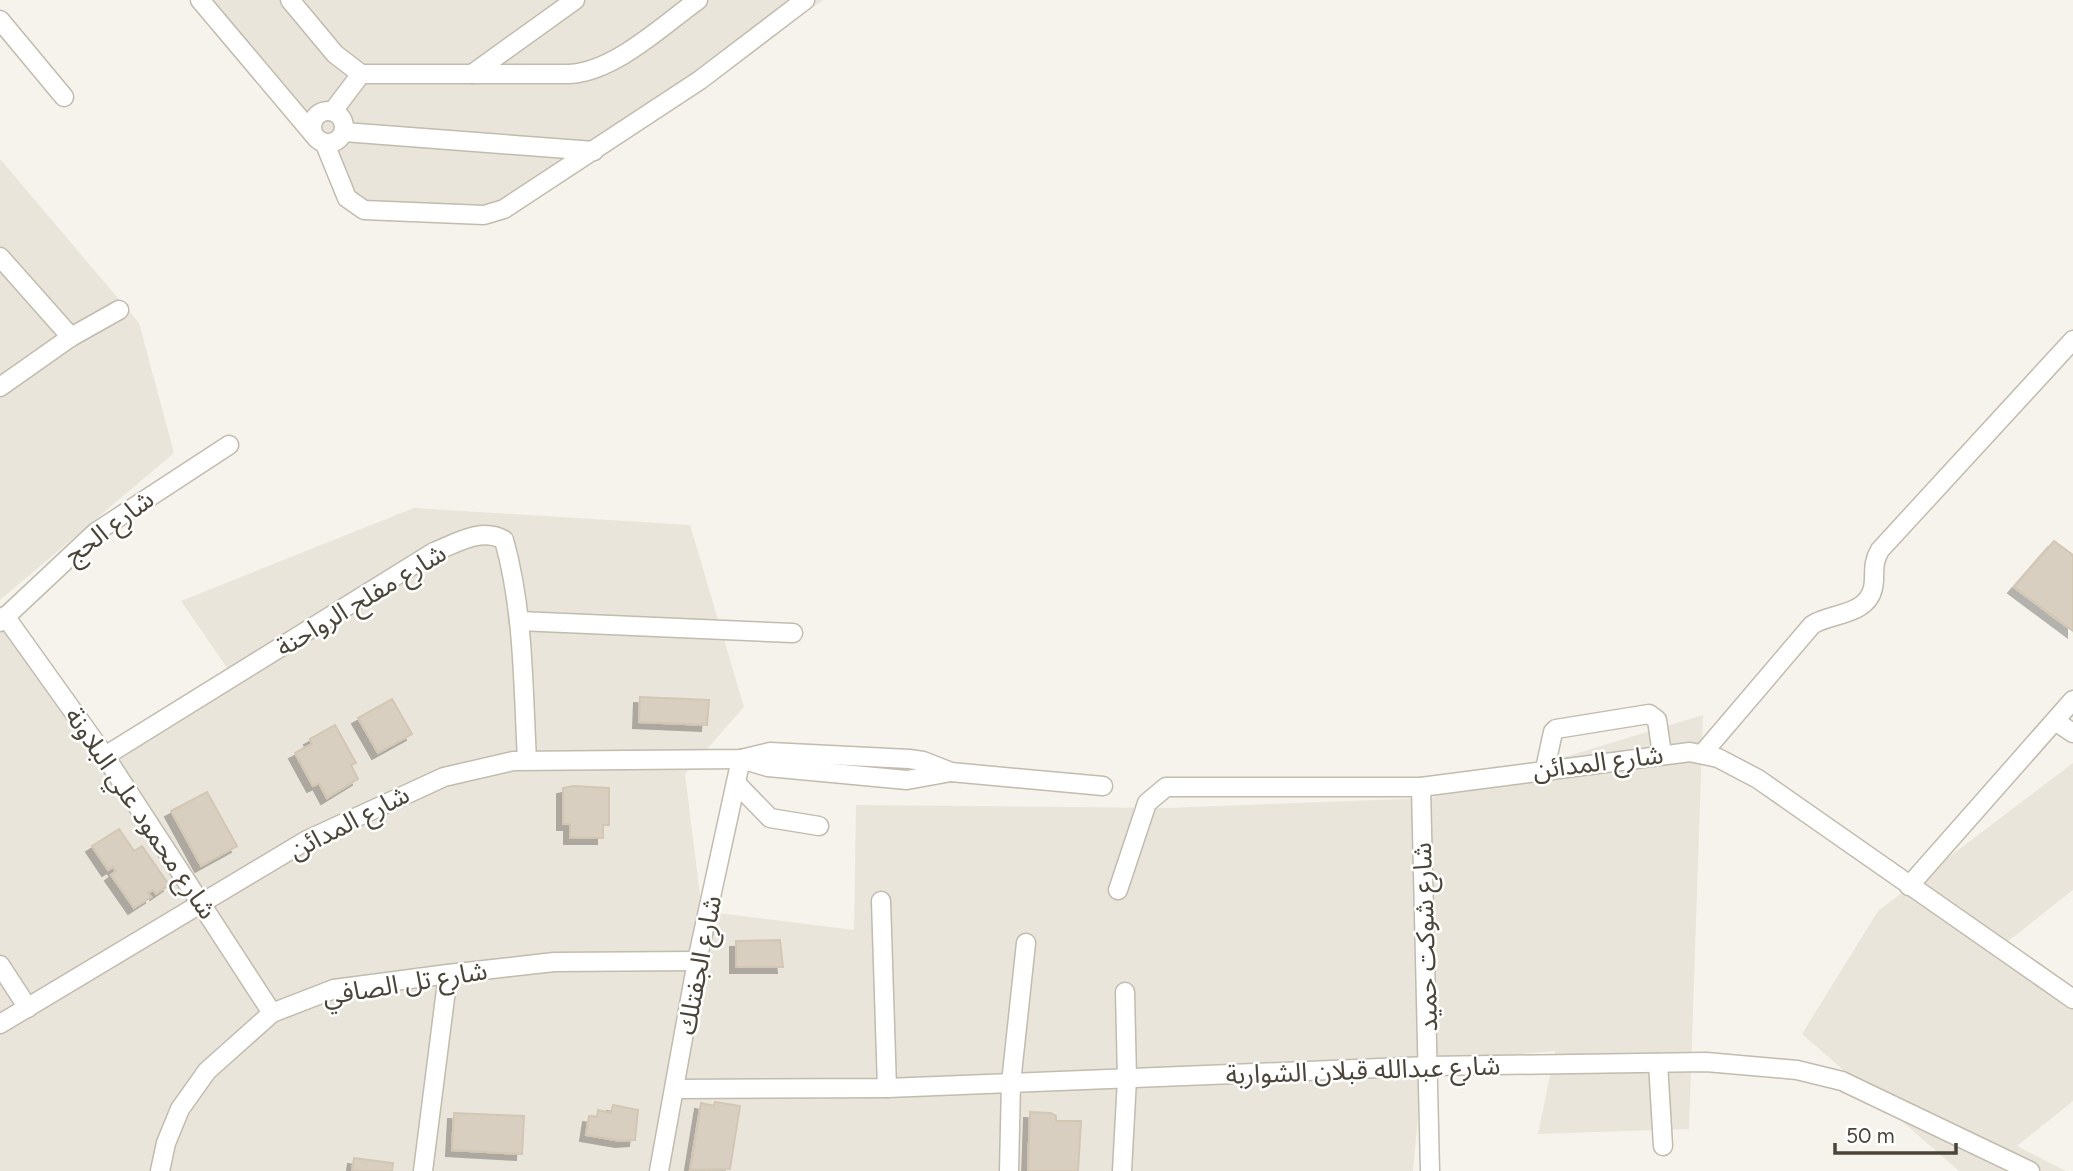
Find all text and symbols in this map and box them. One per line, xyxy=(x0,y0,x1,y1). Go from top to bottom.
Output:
street label: شارع الحج xyxy=(58,483,162,574)
street label: شارع مفلح الرواحنة xyxy=(270,537,454,667)
street label: شارع محمود علي البلاونة xyxy=(55,701,224,927)
street label: شارع المدائن xyxy=(1531,738,1665,789)
street label: شارع المدائن xyxy=(283,778,416,869)
street label: شارع شوكت حميد xyxy=(1406,842,1447,1032)
street label: شارع الجفتلك xyxy=(670,893,731,1038)
street label: شارع تل الصافي xyxy=(320,954,490,1016)
street label: شارع عبدالله قبلان الشواربة xyxy=(1225,1049,1501,1094)
scale bar xyxy=(1835,1112,1956,1156)
text: 50 m xyxy=(1846,1123,1895,1148)

